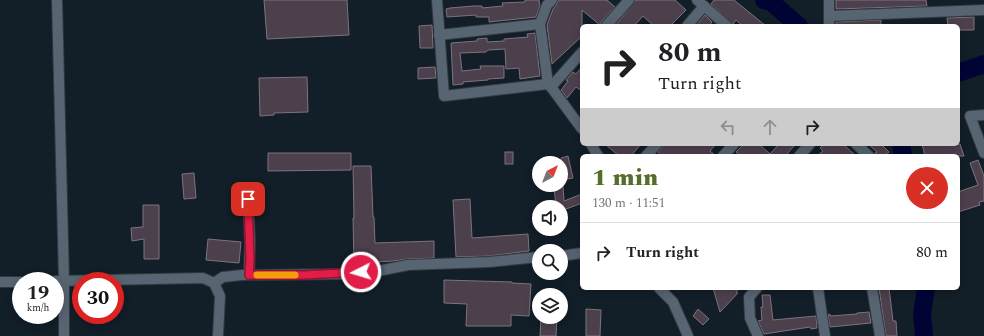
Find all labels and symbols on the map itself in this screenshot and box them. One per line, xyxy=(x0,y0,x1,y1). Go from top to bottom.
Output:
north arrow xyxy=(532,156,568,192)
pin xyxy=(231,182,265,216)
position arrow xyxy=(340,251,382,293)
speed limit sign: 30 xyxy=(72,272,124,324)

